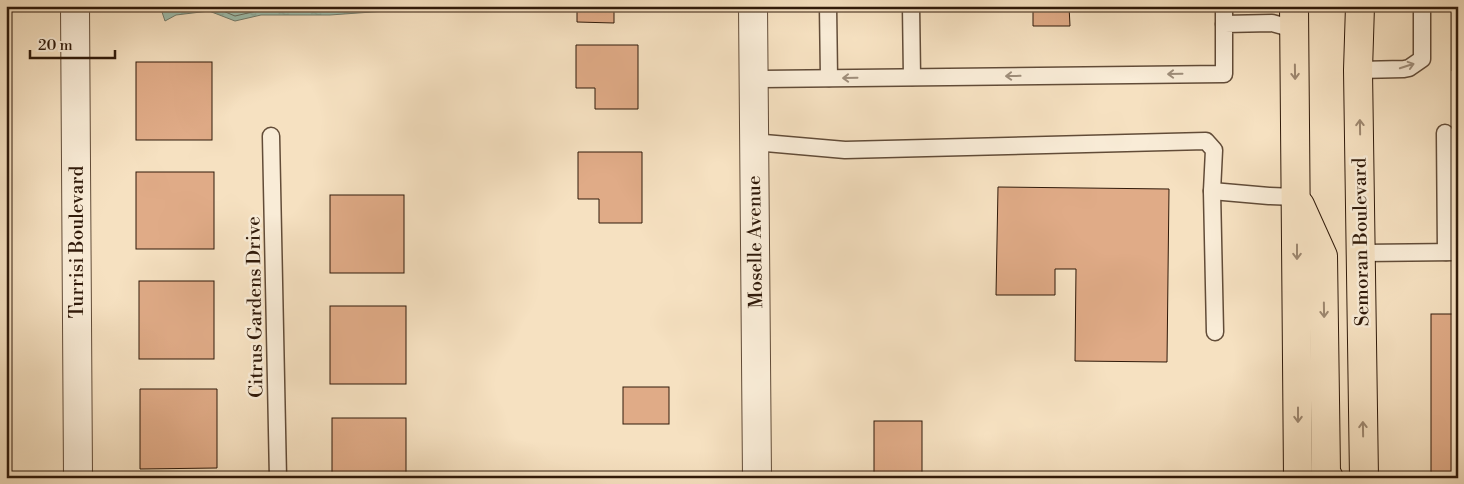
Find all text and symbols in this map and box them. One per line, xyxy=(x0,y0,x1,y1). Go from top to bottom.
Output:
scale bar xyxy=(30,28,115,60)
text: 20 m xyxy=(38,36,73,55)
one-way arrow xyxy=(1398,61,1414,71)
one-way arrow xyxy=(1290,64,1300,80)
one-way arrow xyxy=(1168,69,1184,79)
one-way arrow xyxy=(1005,71,1022,81)
one-way arrow xyxy=(843,73,859,83)
one-way arrow xyxy=(1355,119,1364,135)
street label: Semoran Boulevard xyxy=(1348,157,1374,327)
street label: Turrisi Boulevard xyxy=(65,166,89,318)
street label: Moselle Avenue xyxy=(742,175,768,309)
street label: Citrus Gardens Drive xyxy=(241,216,269,398)
one-way arrow xyxy=(1292,244,1302,260)
one-way arrow xyxy=(1319,301,1329,317)
one-way arrow xyxy=(1293,406,1303,423)
one-way arrow xyxy=(1358,421,1368,438)

